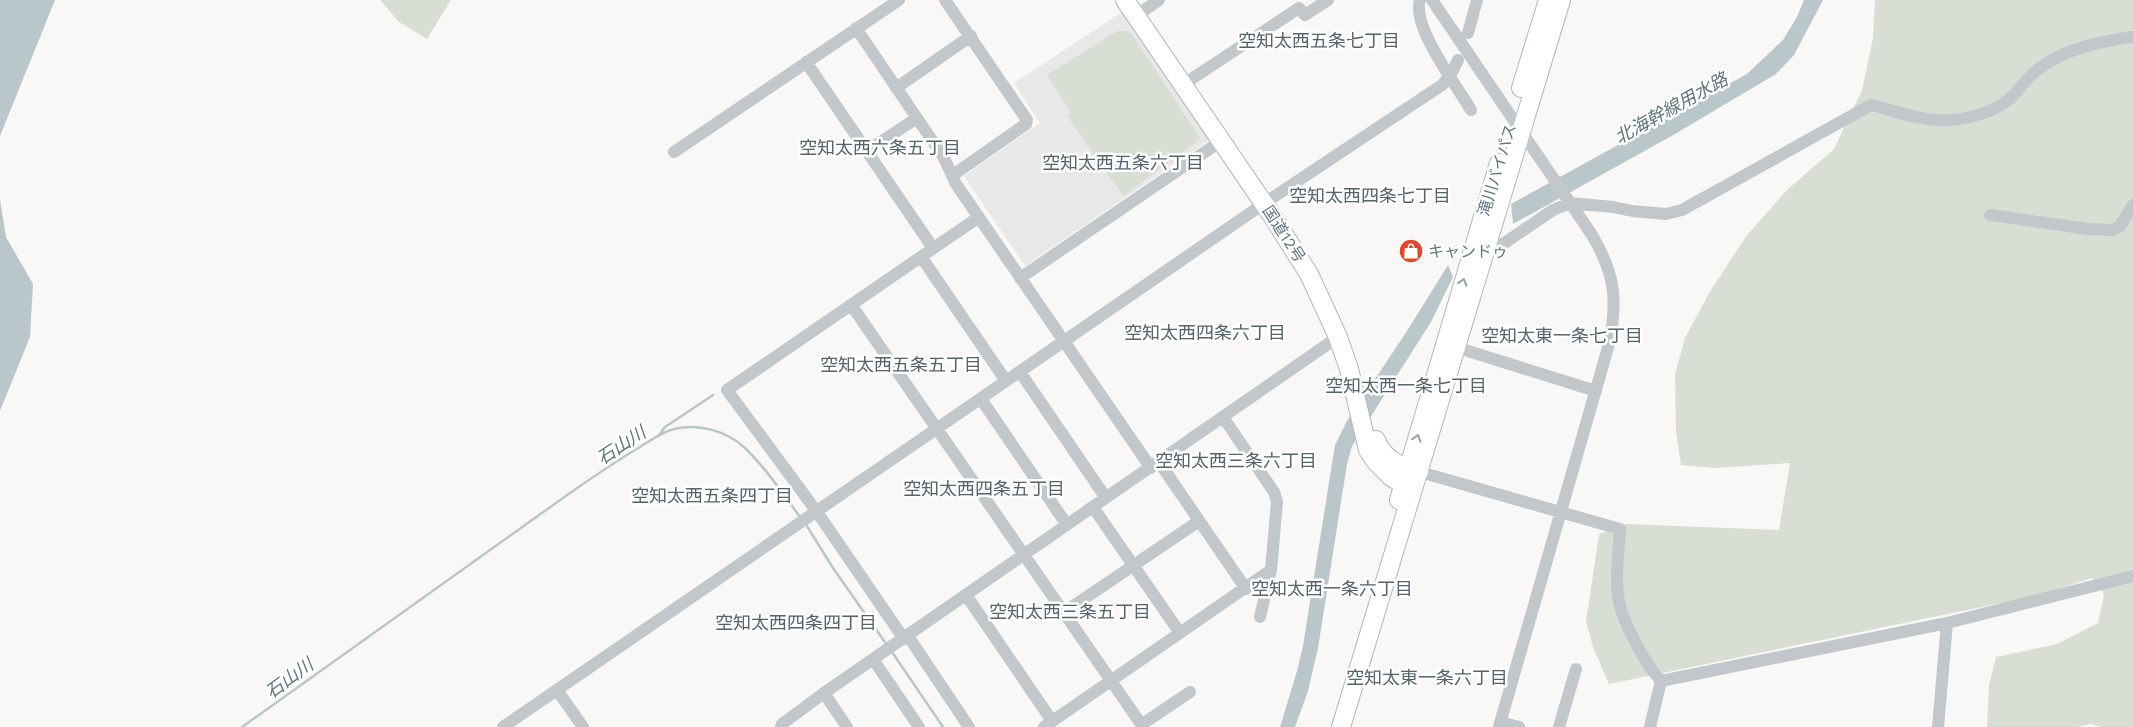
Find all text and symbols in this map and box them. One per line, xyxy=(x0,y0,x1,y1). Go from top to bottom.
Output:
district label: 空知太西五条七丁目 xyxy=(1238,30,1400,51)
water label: 北海幹線用水路 xyxy=(1611,67,1733,148)
street label: 滝川バイパス xyxy=(1474,121,1520,219)
district label: 空知太西六条五丁目 xyxy=(799,137,961,158)
district label: 空知太西五条六丁目 xyxy=(1042,152,1204,173)
district label: 空知太西四条七丁目 xyxy=(1289,185,1451,206)
street label: 国道12号 xyxy=(1259,202,1309,266)
shop icon: キャンドゥ xyxy=(1398,238,1424,264)
place label: キャンドゥ xyxy=(1428,242,1508,261)
one-way arrow xyxy=(1457,278,1467,286)
district label: 空知太西四条六丁目 xyxy=(1124,322,1286,343)
district label: 空知太東一条七丁目 xyxy=(1481,325,1643,346)
district label: 空知太西五条五丁目 xyxy=(820,354,982,375)
district label: 空知太西一条七丁目 xyxy=(1325,375,1487,396)
water label: 石山川 xyxy=(593,420,651,469)
one-way arrow xyxy=(1411,434,1421,442)
district label: 空知太西三条六丁目 xyxy=(1155,450,1317,471)
district label: 空知太西四条五丁目 xyxy=(903,478,1065,499)
district label: 空知太西五条四丁目 xyxy=(631,485,793,506)
district label: 空知太西一条六丁目 xyxy=(1251,578,1413,599)
district label: 空知太西三条五丁目 xyxy=(989,601,1151,622)
district label: 空知太西四条四丁目 xyxy=(715,612,877,633)
water label: 石山川 xyxy=(261,652,319,702)
district label: 空知太東一条六丁目 xyxy=(1346,667,1508,688)

